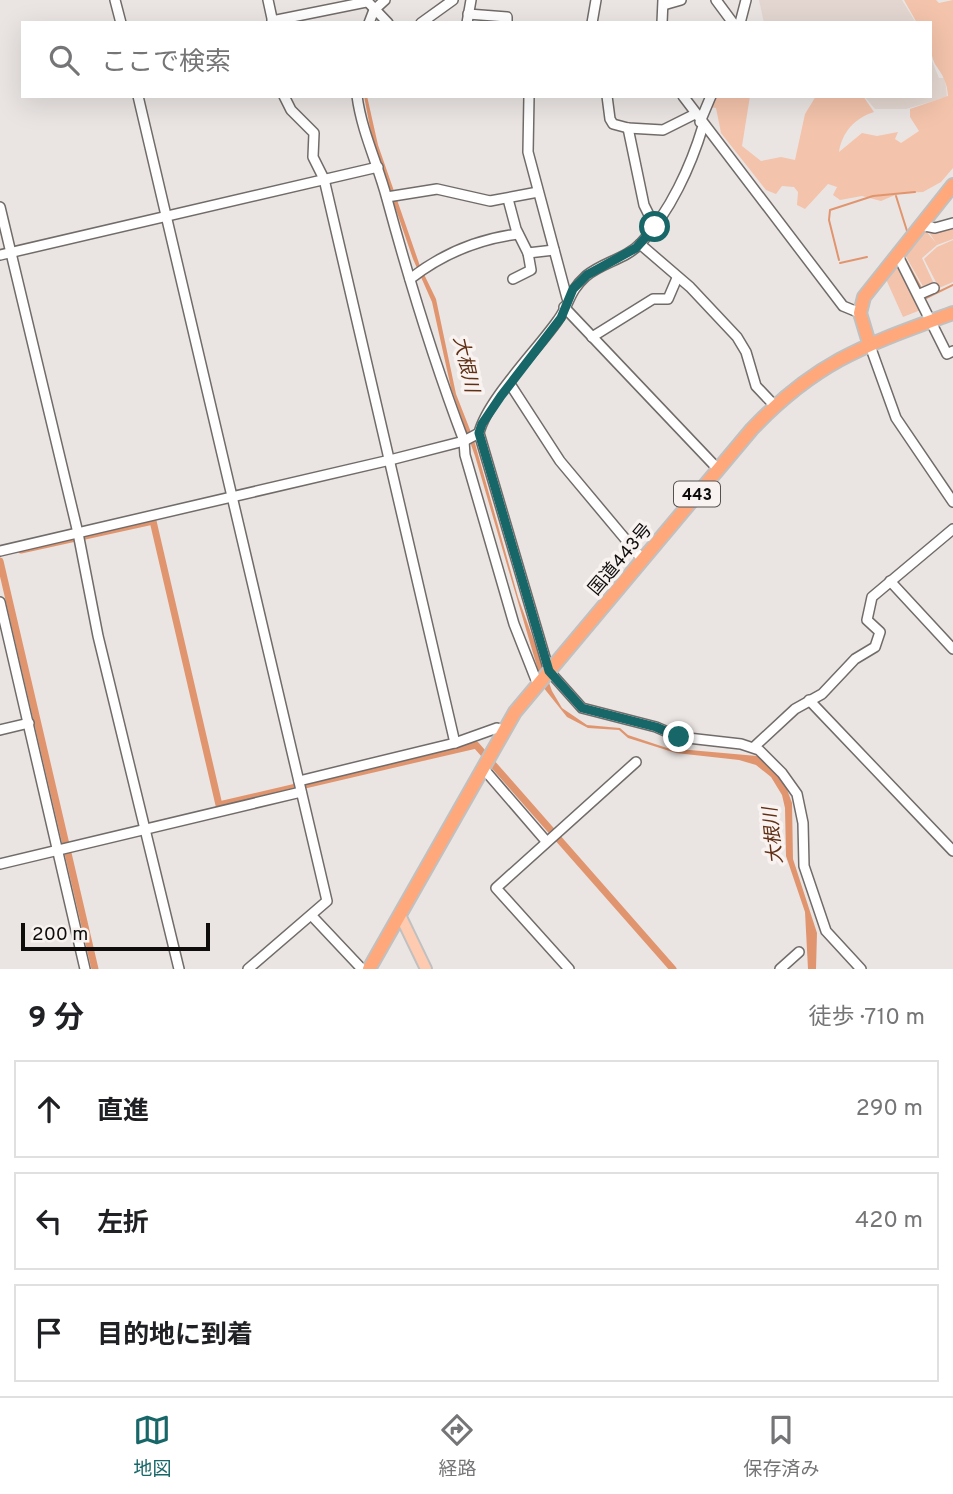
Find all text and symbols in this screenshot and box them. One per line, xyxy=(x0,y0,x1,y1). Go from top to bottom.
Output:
search box xyxy=(21,21,932,98)
icon: search xyxy=(45,41,83,79)
text: ここで検索 xyxy=(101,47,231,80)
route start xyxy=(639,211,670,242)
water label: 大根川 xyxy=(447,334,484,397)
road number: 443 xyxy=(674,481,720,506)
street label: 国道443号 xyxy=(584,519,658,601)
route end xyxy=(663,721,694,752)
water label: 大根川 xyxy=(759,804,789,865)
scale bar xyxy=(21,920,210,952)
text: 200 m xyxy=(32,923,88,947)
text: 9 分 xyxy=(28,1001,84,1038)
text: 徒歩 · 710 m xyxy=(808,1004,925,1033)
icon: ahead xyxy=(30,1090,68,1128)
text: 290 m xyxy=(856,1095,923,1124)
text: 直進 xyxy=(97,1096,149,1129)
icon: left xyxy=(30,1202,68,1240)
text: 420 m xyxy=(855,1207,923,1236)
text: 左折 xyxy=(97,1208,149,1241)
icon: arrive xyxy=(30,1314,68,1352)
text: 目的地に到着 xyxy=(97,1320,253,1353)
tab: 地図 xyxy=(133,1411,172,1482)
tab: 経路 xyxy=(438,1411,477,1482)
tab: 保存済み xyxy=(743,1411,820,1482)

